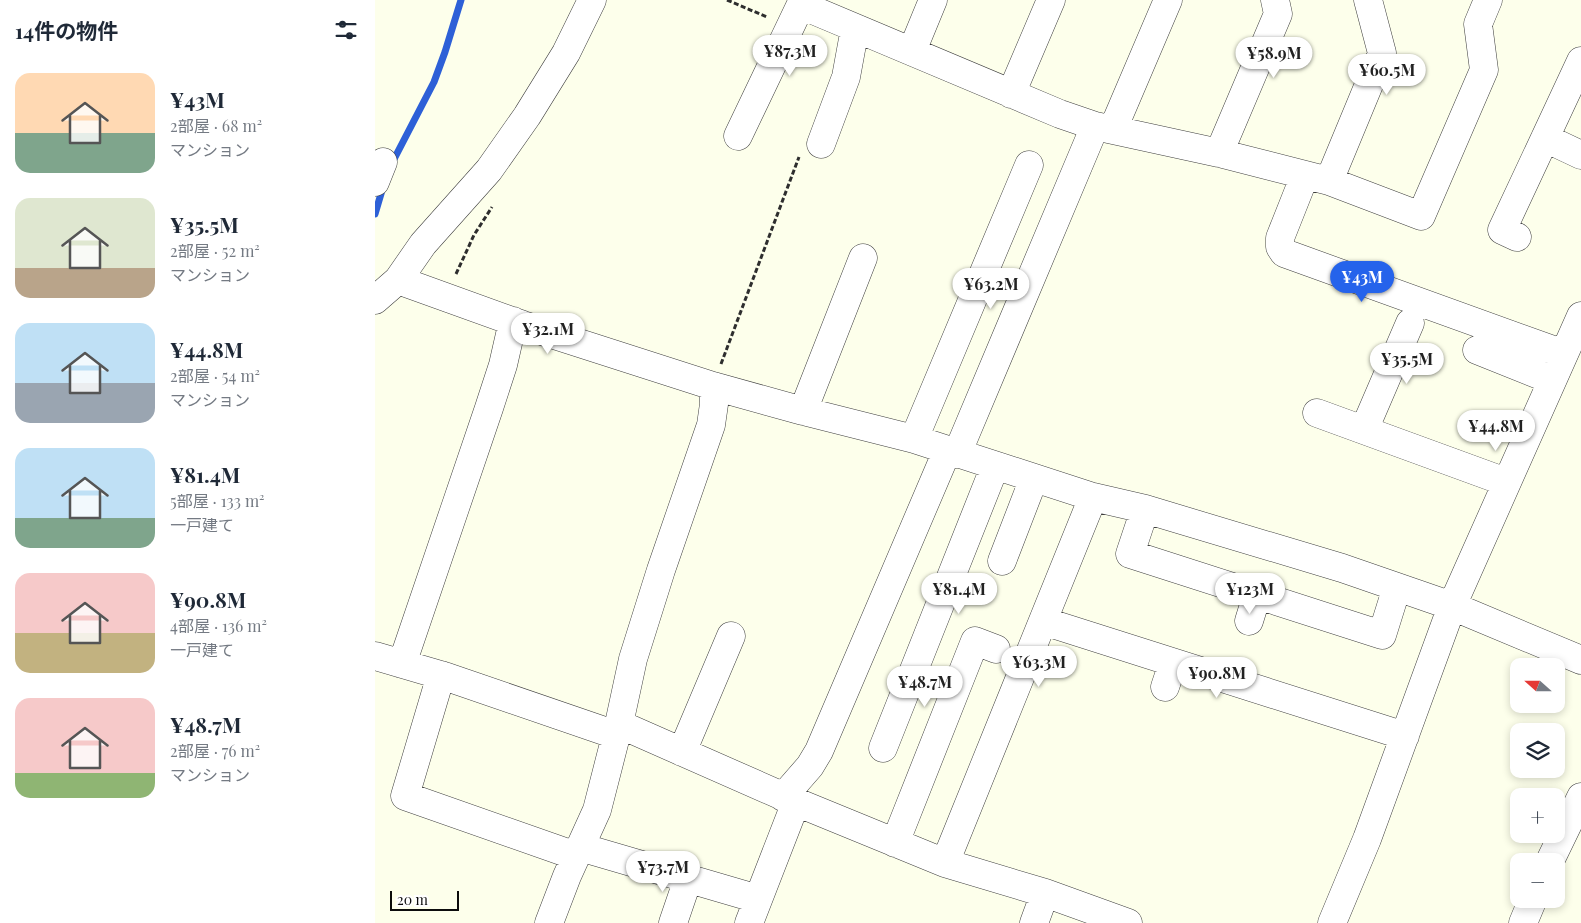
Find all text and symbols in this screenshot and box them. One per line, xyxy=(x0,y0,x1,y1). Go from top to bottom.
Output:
text: 14件の物件 xyxy=(15,16,118,44)
icon: filters xyxy=(332,16,360,44)
pin: ¥87.3M xyxy=(749,34,831,77)
pin: ¥58.9M xyxy=(1233,36,1315,79)
text: ¥87.3M xyxy=(764,40,816,61)
text: ¥58.9M xyxy=(1246,42,1302,63)
pin: ¥60.5M xyxy=(1346,54,1428,96)
text: ¥60.5M xyxy=(1359,59,1415,80)
text: ¥43M xyxy=(170,85,225,113)
icon: home xyxy=(55,93,115,153)
text: 2部屋 · 68 m² xyxy=(170,115,262,136)
text: マンション xyxy=(170,139,250,160)
text: ¥35.5M xyxy=(170,210,239,238)
icon: home xyxy=(55,218,115,278)
text: 2部屋 · 52 m² xyxy=(170,240,260,261)
pin: ¥43M xyxy=(1332,260,1392,303)
text: マンション xyxy=(170,264,250,285)
text: ¥43M xyxy=(1341,266,1383,287)
pin: ¥63.2M xyxy=(950,268,1032,310)
text: ¥63.2M xyxy=(963,273,1019,294)
pin: ¥32.1M xyxy=(507,312,589,355)
text: ¥32.1M xyxy=(522,318,574,339)
text: ¥44.8M xyxy=(170,335,243,363)
pin: ¥35.5M xyxy=(1366,342,1448,385)
icon: home xyxy=(55,343,115,403)
text: ¥35.5M xyxy=(1381,348,1433,369)
text: 2部屋 · 54 m² xyxy=(170,365,260,386)
text: マンション xyxy=(170,389,250,410)
pin: ¥44.8M xyxy=(1455,410,1537,452)
text: ¥44.8M xyxy=(1468,415,1524,436)
text: ¥81.4M xyxy=(170,460,240,488)
icon: home xyxy=(55,468,115,528)
text: 5部屋 · 133 m² xyxy=(170,490,265,511)
text: 一戸建て xyxy=(170,514,234,535)
pin: ¥81.4M xyxy=(918,572,1000,615)
pin: ¥123M xyxy=(1215,572,1285,615)
text: ¥81.4M xyxy=(932,578,986,599)
text: ¥123M xyxy=(1226,578,1274,599)
text: ¥90.8M xyxy=(170,585,246,613)
icon: home xyxy=(55,593,115,653)
text: 4部屋 · 136 m² xyxy=(170,615,267,636)
text: 一戸建て xyxy=(170,639,234,660)
pin: ¥63.3M xyxy=(998,646,1080,688)
text: ¥63.3M xyxy=(1012,651,1066,672)
pin: ¥90.8M xyxy=(1176,656,1258,699)
north arrow xyxy=(1510,658,1565,712)
map controls xyxy=(1510,658,1565,908)
text: ¥90.8M xyxy=(1188,662,1246,683)
pin: ¥48.7M xyxy=(884,666,966,708)
text: ¥48.7M xyxy=(898,671,952,692)
text: ¥48.7M xyxy=(170,710,241,738)
icon: home xyxy=(55,718,115,778)
button: layers xyxy=(1510,723,1565,778)
text: 2部屋 · 76 m² xyxy=(170,740,260,761)
text: マンション xyxy=(170,764,250,785)
button: + xyxy=(1510,788,1565,843)
pin: ¥73.7M xyxy=(622,850,704,893)
button: − xyxy=(1510,853,1565,908)
text: ¥73.7M xyxy=(637,856,689,877)
scale bar xyxy=(390,888,459,911)
text: 20 m xyxy=(397,890,428,909)

